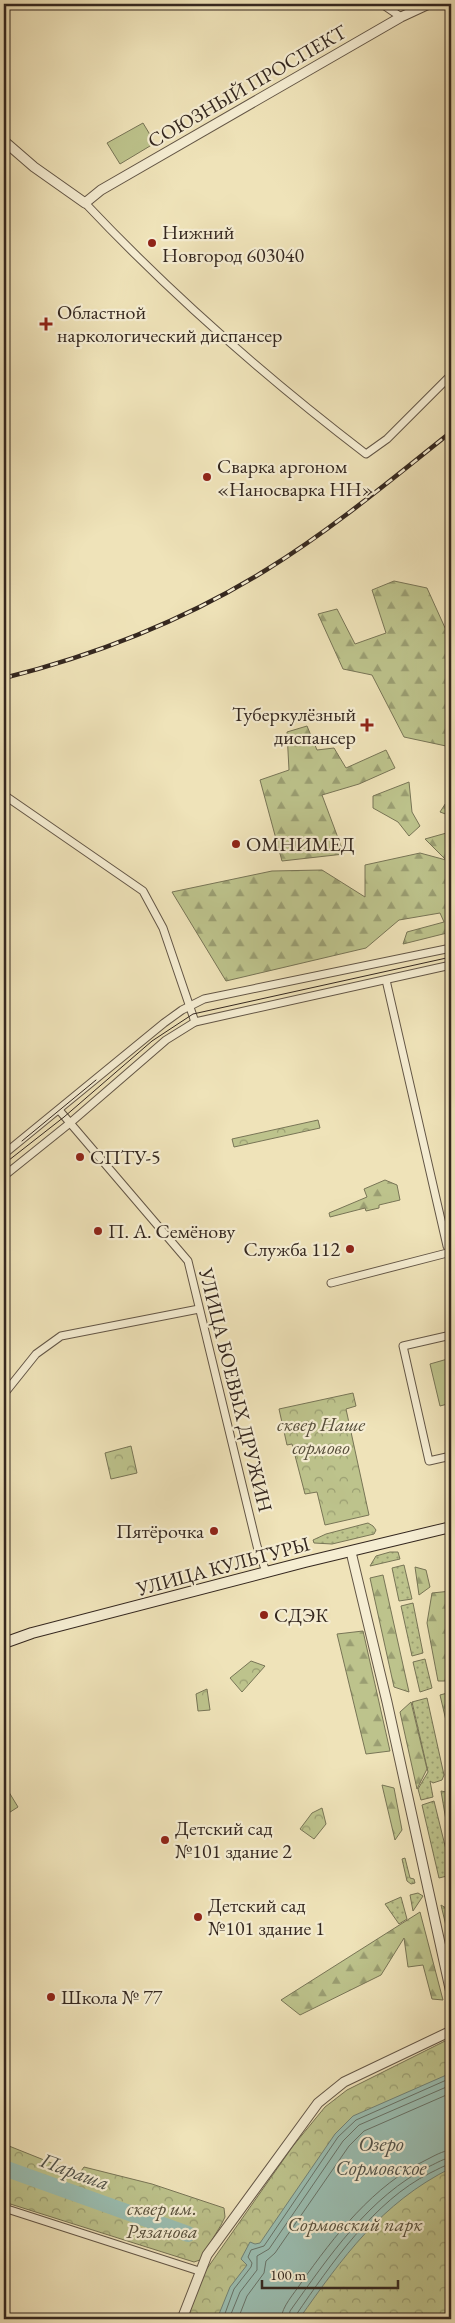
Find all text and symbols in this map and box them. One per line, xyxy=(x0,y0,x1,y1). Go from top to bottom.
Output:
street label: СОЮЗНЫЙ ПРОСПЕКТ xyxy=(143,18,352,154)
place label: Нижний Новгород 603040 xyxy=(162,219,304,268)
marker: Нижний Новгород 603040 xyxy=(146,237,158,249)
place label: Областной наркологический диспансер xyxy=(57,299,282,348)
marker: Областной наркологический диспансер xyxy=(39,317,53,331)
place label: Сварка аргоном «Наносварка НН» xyxy=(217,453,374,502)
marker: Сварка аргоном «Наносварка НН» xyxy=(201,471,213,483)
place label: Туберкулёзный диспансер xyxy=(232,701,356,750)
marker: Туберкулёзный диспансер xyxy=(360,718,374,732)
place label: ОМНИМЕД xyxy=(246,831,355,857)
marker: ОМНИМЕД xyxy=(230,838,242,850)
place label: СПТУ-5 xyxy=(90,1144,161,1170)
marker: СПТУ-5 xyxy=(74,1151,86,1163)
place label: П. А. Семёнову xyxy=(108,1218,235,1244)
marker: П. А. Семёнову xyxy=(92,1225,104,1237)
place label: Служба 112 xyxy=(244,1236,340,1262)
marker: Служба 112 xyxy=(344,1243,356,1255)
street label: УЛИЦА БОЕВЫХ ДРУЖИН xyxy=(193,1264,279,1515)
park label: сквер Наше сормово xyxy=(277,1411,365,1460)
place label: Пятёрочка xyxy=(116,1518,204,1544)
marker: Пятёрочка xyxy=(208,1525,220,1537)
street label: УЛИЦА КУЛЬТУРЫ xyxy=(133,1530,313,1602)
place label: СДЭК xyxy=(274,1602,329,1628)
marker: СДЭК xyxy=(258,1609,270,1621)
place label: Детский сад №101 здание 2 xyxy=(175,1815,292,1864)
marker: Детский сад №101 здание 2 xyxy=(159,1834,171,1846)
place label: Детский сад №101 здание 1 xyxy=(208,1892,325,1941)
marker: Детский сад №101 здание 1 xyxy=(192,1911,204,1923)
place label: Школа № 77 xyxy=(61,1984,163,2010)
marker: Школа № 77 xyxy=(45,1991,57,2003)
water label: Озеро Сормовское xyxy=(335,2130,427,2181)
water label: Параша xyxy=(36,2146,113,2196)
park label: сквер им. Рязанова xyxy=(126,2195,198,2244)
park label: Сормовский парк xyxy=(287,2211,423,2237)
scale bar xyxy=(262,2258,399,2290)
text: 100 m xyxy=(270,2265,307,2284)

